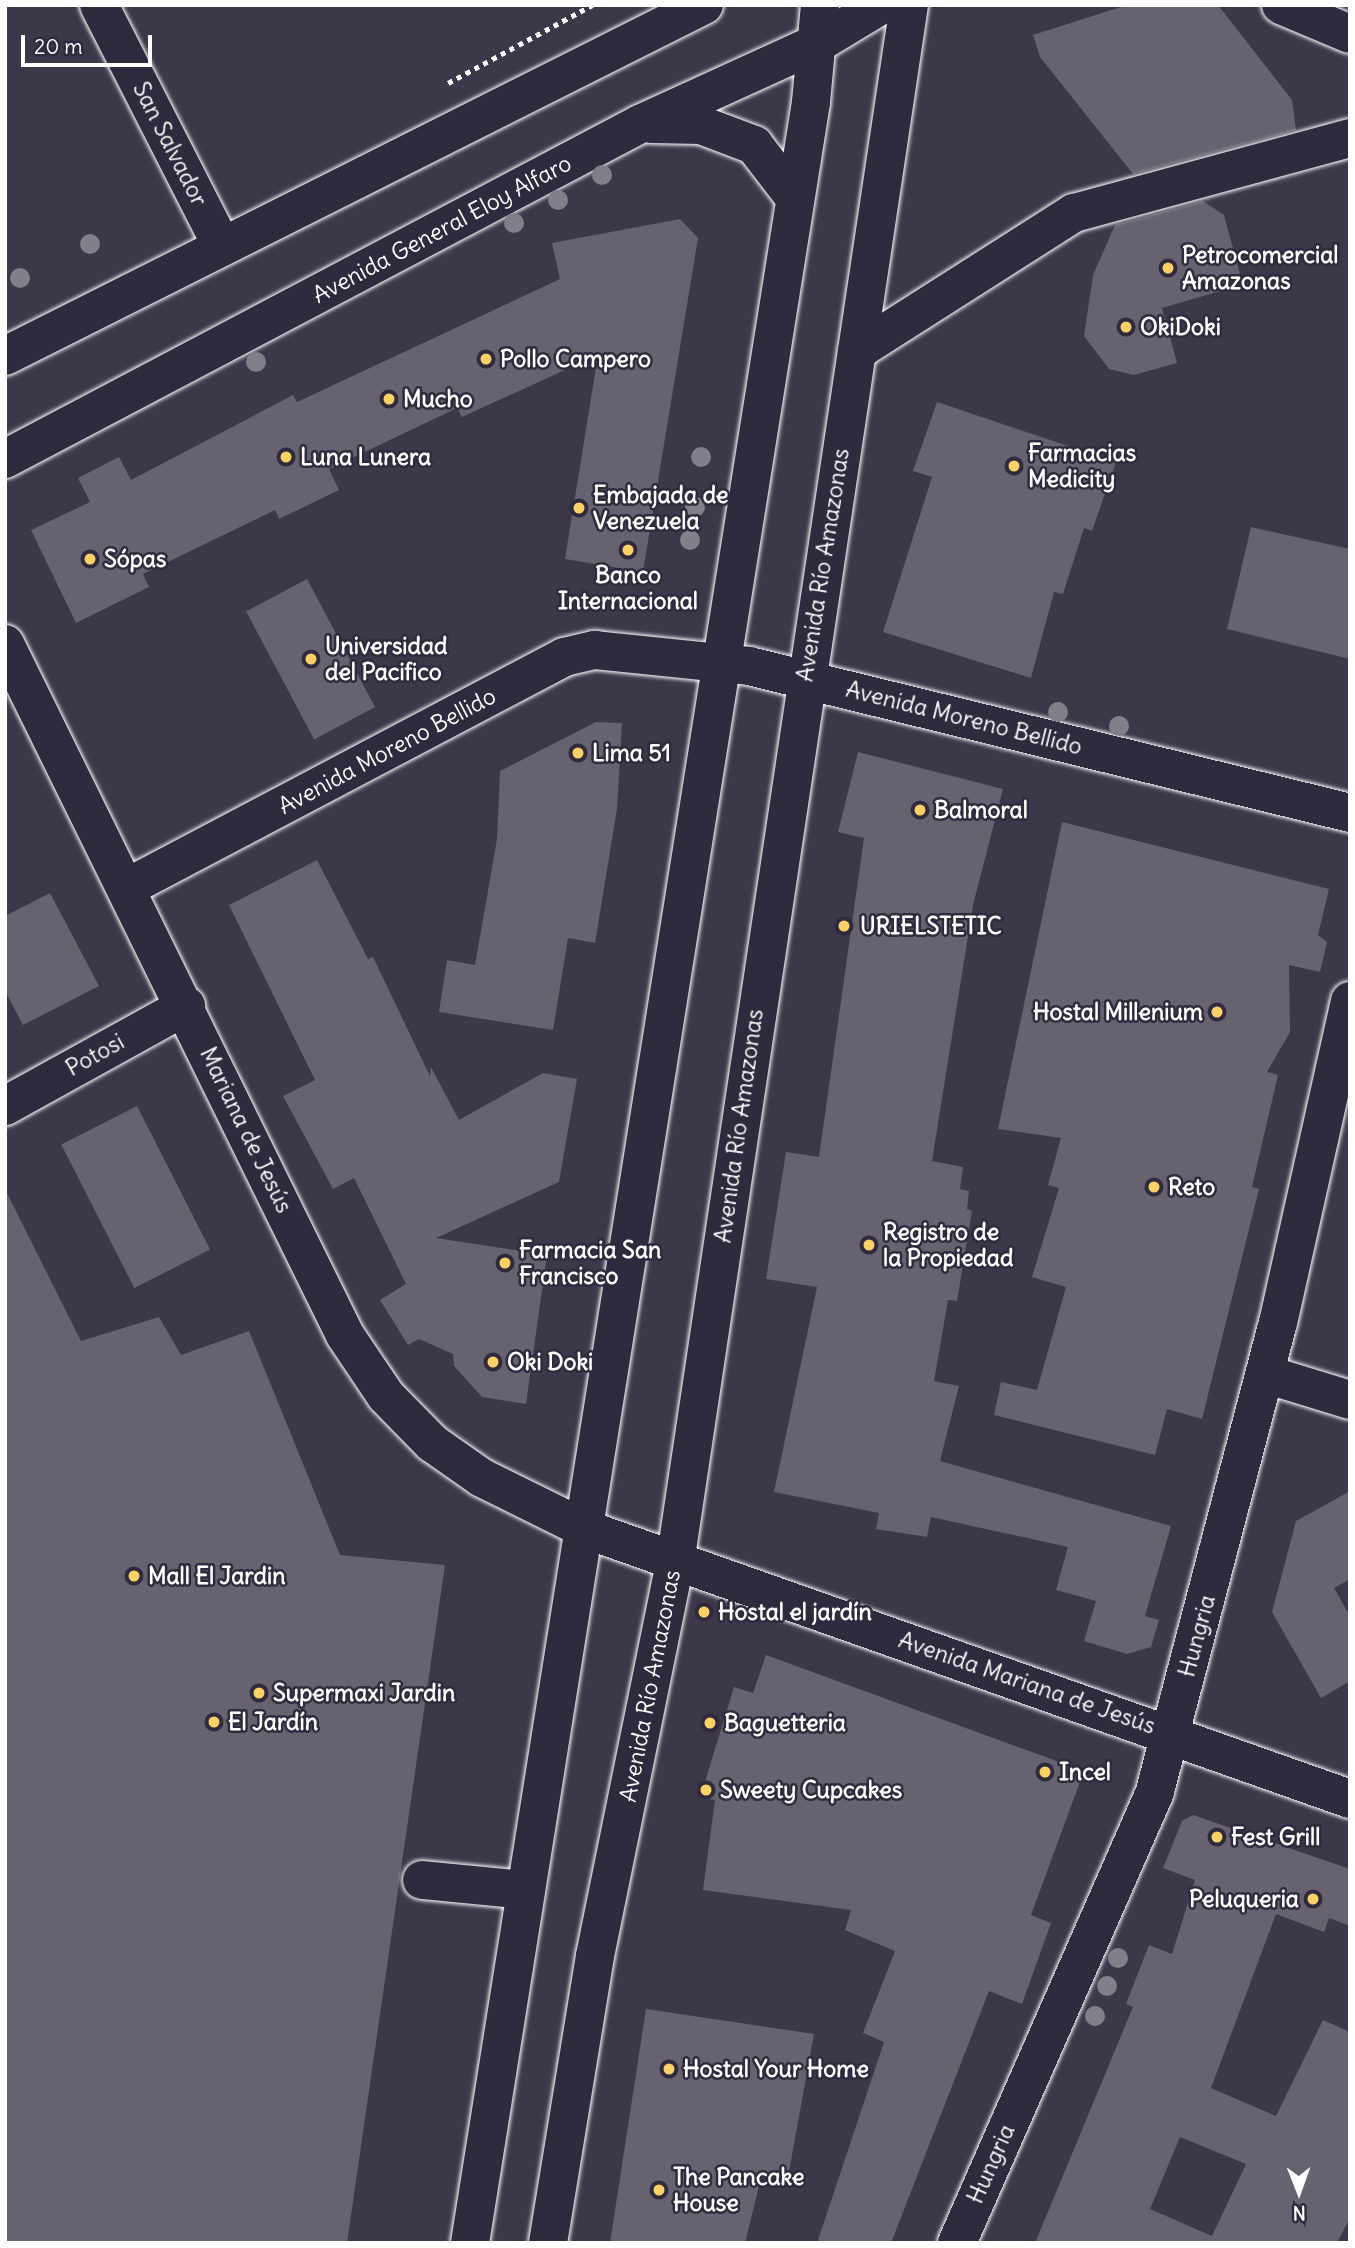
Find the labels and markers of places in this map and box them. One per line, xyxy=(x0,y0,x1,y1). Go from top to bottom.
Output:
place label: Petrocomercial Amazonas xyxy=(1182,241,1339,295)
marker: Petrocomercial Amazonas xyxy=(1160,260,1176,276)
place label: OkiDoki xyxy=(1140,313,1221,341)
marker: OkiDoki xyxy=(1118,319,1134,335)
place label: Pollo Campero xyxy=(500,345,651,373)
marker: Pollo Campero xyxy=(478,351,494,367)
place label: Mucho xyxy=(403,385,473,413)
marker: Mucho xyxy=(381,391,397,407)
place label: Farmacias Medicity xyxy=(1028,439,1136,493)
place label: Luna Lunera xyxy=(300,443,431,471)
marker: Luna Lunera xyxy=(278,449,294,465)
marker: Farmacias Medicity xyxy=(1006,458,1022,474)
place label: Embajada de Venezuela xyxy=(593,481,728,535)
marker: Embajada de Venezuela xyxy=(571,500,587,516)
marker: Banco Internacional xyxy=(620,542,636,558)
place label: Sópas xyxy=(104,545,166,573)
marker: Sópas xyxy=(82,551,98,567)
place label: Banco Internacional xyxy=(558,561,698,615)
place label: Universidad del Pacifico xyxy=(325,632,448,686)
marker: Universidad del Pacifico xyxy=(303,651,319,667)
place label: Lima 51 xyxy=(592,739,671,767)
marker: Lima 51 xyxy=(570,745,586,761)
place label: Balmoral xyxy=(934,796,1028,824)
marker: Balmoral xyxy=(912,802,928,818)
place label: URIELSTETIC xyxy=(860,912,1002,940)
marker: URIELSTETIC xyxy=(834,916,854,936)
place label: Hostal Millenium xyxy=(1033,998,1203,1026)
marker: Hostal Millenium xyxy=(1209,1004,1225,1020)
place label: Reto xyxy=(1168,1173,1215,1201)
marker: Reto xyxy=(1146,1179,1162,1195)
place label: Registro de la Propiedad xyxy=(883,1218,1013,1272)
place label: Farmacia San Francisco xyxy=(519,1236,661,1290)
marker: Registro de la Propiedad xyxy=(861,1237,877,1253)
marker: Farmacia San Francisco xyxy=(497,1255,513,1271)
place label: Oki Doki xyxy=(507,1348,593,1376)
marker: Oki Doki xyxy=(485,1354,501,1370)
place label: Mall El Jardin xyxy=(148,1562,285,1590)
marker: Mall El Jardin xyxy=(126,1568,142,1584)
place label: Hostal el jardín xyxy=(718,1598,872,1626)
marker: Hostal el jardín xyxy=(696,1604,712,1620)
place label: Supermaxi Jardin xyxy=(273,1679,455,1707)
marker: Supermaxi Jardin xyxy=(251,1685,267,1701)
place label: El Jardín xyxy=(228,1708,318,1736)
place label: Baguetteria xyxy=(724,1709,846,1737)
marker: El Jardín xyxy=(206,1714,222,1730)
marker: Baguetteria xyxy=(702,1715,718,1731)
place label: Incel xyxy=(1059,1758,1111,1786)
marker: Incel xyxy=(1037,1764,1053,1780)
place label: Sweety Cupcakes xyxy=(720,1776,902,1804)
marker: Sweety Cupcakes xyxy=(698,1782,714,1798)
place label: Fest Grill xyxy=(1231,1823,1320,1851)
marker: Fest Grill xyxy=(1209,1829,1225,1845)
place label: Peluqueria xyxy=(1189,1885,1299,1913)
marker: Peluqueria xyxy=(1305,1891,1321,1907)
place label: Hostal Your Home xyxy=(683,2055,869,2083)
marker: Hostal Your Home xyxy=(661,2061,677,2077)
place label: The Pancake House xyxy=(673,2163,804,2217)
marker: The Pancake House xyxy=(651,2182,667,2198)

